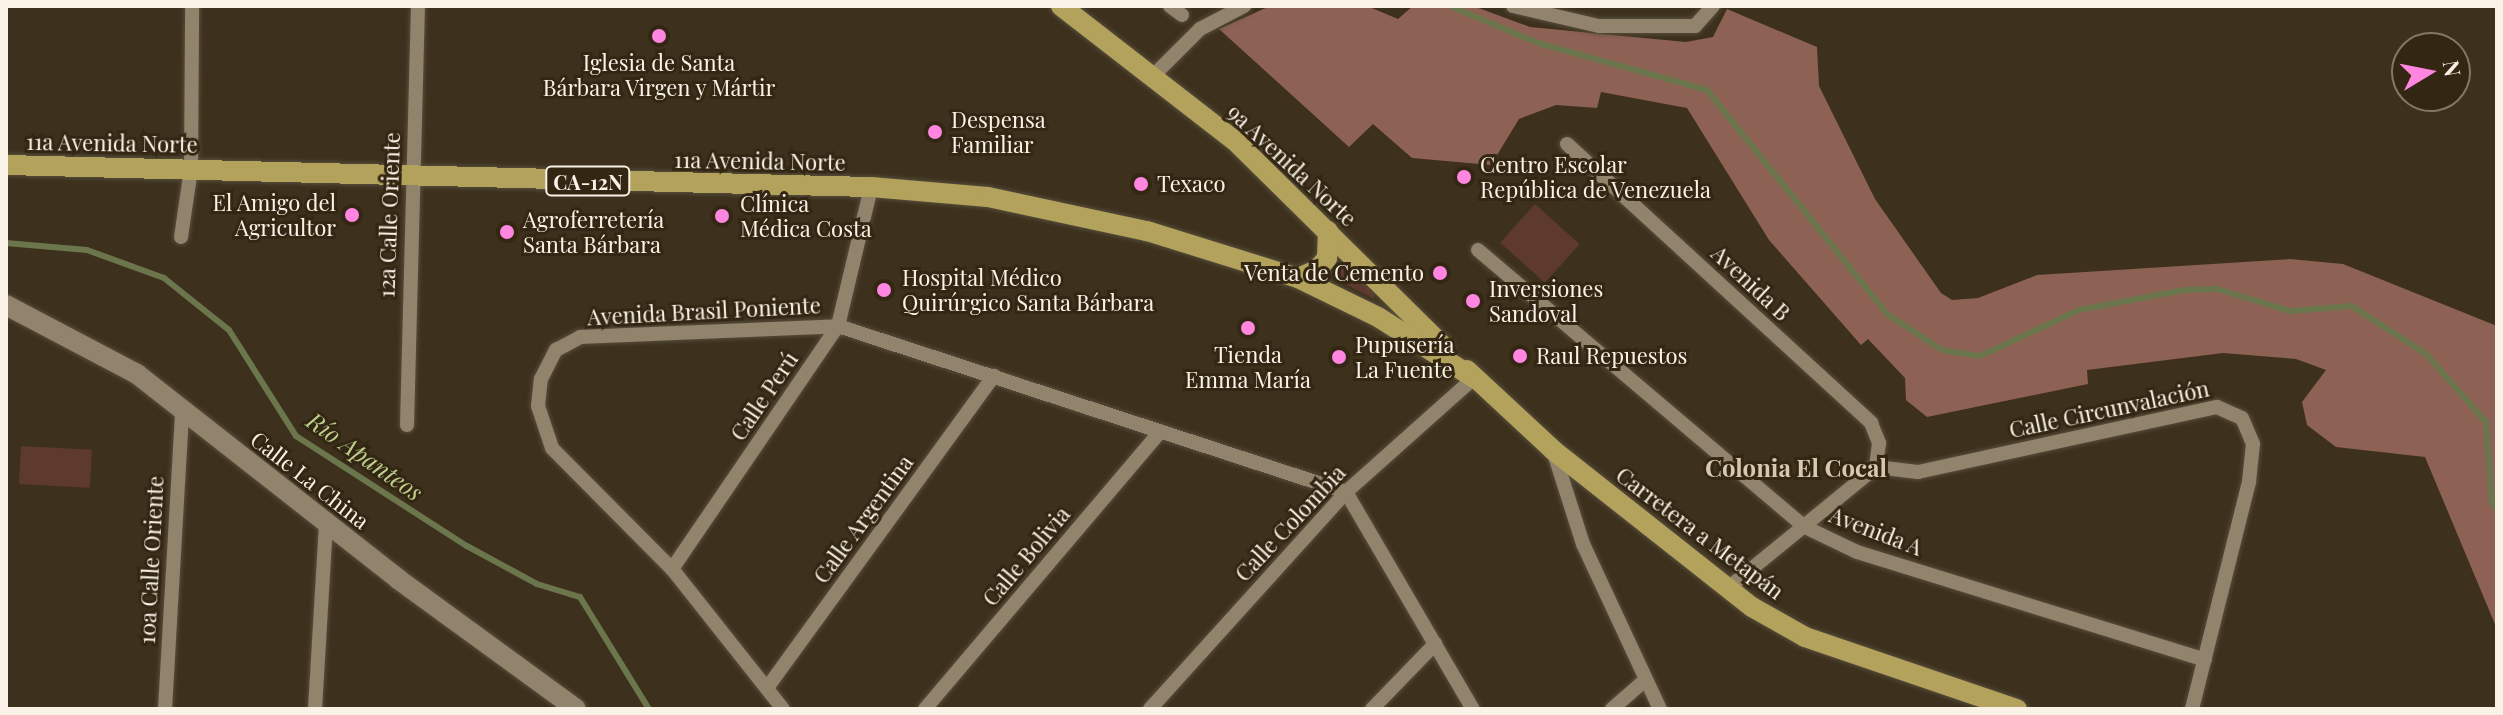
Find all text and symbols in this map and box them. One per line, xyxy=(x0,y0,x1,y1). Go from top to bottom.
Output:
marker: Iglesia de Santa Bárbara Virgen y Mártir xyxy=(650,27,668,45)
north arrow xyxy=(2391,32,2471,112)
place label: Iglesia de Santa Bárbara Virgen y Mártir xyxy=(542,49,776,100)
text: N xyxy=(2437,58,2469,79)
street label: 9a Avenida Norte xyxy=(1222,98,1362,232)
place label: Despensa Familiar xyxy=(951,106,1046,158)
marker: Despensa Familiar xyxy=(926,123,944,141)
street label: 11a Avenida Norte xyxy=(25,128,199,158)
street label: 12a Calle Oriente xyxy=(373,132,405,298)
street label: 11a Avenida Norte xyxy=(673,146,847,176)
place label: Centro Escolar República de Venezuela xyxy=(1480,151,1712,202)
road number: CA-12N xyxy=(544,165,632,197)
marker: Centro Escolar República de Venezuela xyxy=(1455,168,1473,186)
place label: Texaco xyxy=(1157,171,1226,197)
marker: Texaco xyxy=(1132,175,1150,193)
place label: El Amigo del Agricultor xyxy=(212,189,336,240)
place label: Clínica Médica Costa xyxy=(740,190,872,242)
marker: Clínica Médica Costa xyxy=(711,205,733,227)
marker: El Amigo del Agricultor xyxy=(343,206,361,224)
place label: Agroferretería Santa Bárbara xyxy=(523,206,664,258)
marker: Agroferretería Santa Bárbara xyxy=(498,223,516,241)
street label: Avenida B xyxy=(1706,240,1796,326)
place label: Venta de Cemento xyxy=(1244,260,1424,286)
place label: Hospital Médico Quirúrgico Santa Bárbara xyxy=(902,264,1154,316)
marker: Venta de Cemento xyxy=(1431,264,1449,282)
place label: Inversiones Sandoval xyxy=(1489,275,1603,326)
marker: Hospital Médico Quirúrgico Santa Bárbara xyxy=(873,279,895,301)
street label: Avenida Brasil Poniente xyxy=(586,292,822,330)
marker: Inversiones Sandoval xyxy=(1464,292,1482,310)
marker: Tienda Emma María xyxy=(1239,319,1257,337)
place label: Pupusería La Fuente xyxy=(1355,331,1454,382)
place label: Tienda Emma María xyxy=(1185,341,1311,392)
place label: Raul Repuestos xyxy=(1536,343,1687,369)
street label: Calle Perú xyxy=(725,347,803,445)
marker: Raul Repuestos xyxy=(1511,347,1529,365)
marker: Pupusería La Fuente xyxy=(1330,348,1348,366)
street label: Calle Circunvalación xyxy=(2007,375,2211,443)
water label: Río Apanteos xyxy=(302,406,428,506)
street label: Calle La China xyxy=(246,426,374,534)
street label: Calle Argentina xyxy=(807,449,919,589)
district label: Colonia El Cocal xyxy=(1705,454,1887,482)
street label: Calle Colombia xyxy=(1229,459,1351,587)
street label: Carretera a Metapán xyxy=(1611,461,1789,605)
street label: 10a Calle Oriente xyxy=(133,475,169,645)
street label: Calle Bolivia xyxy=(977,501,1075,611)
street label: Avenida A xyxy=(1825,501,1927,561)

